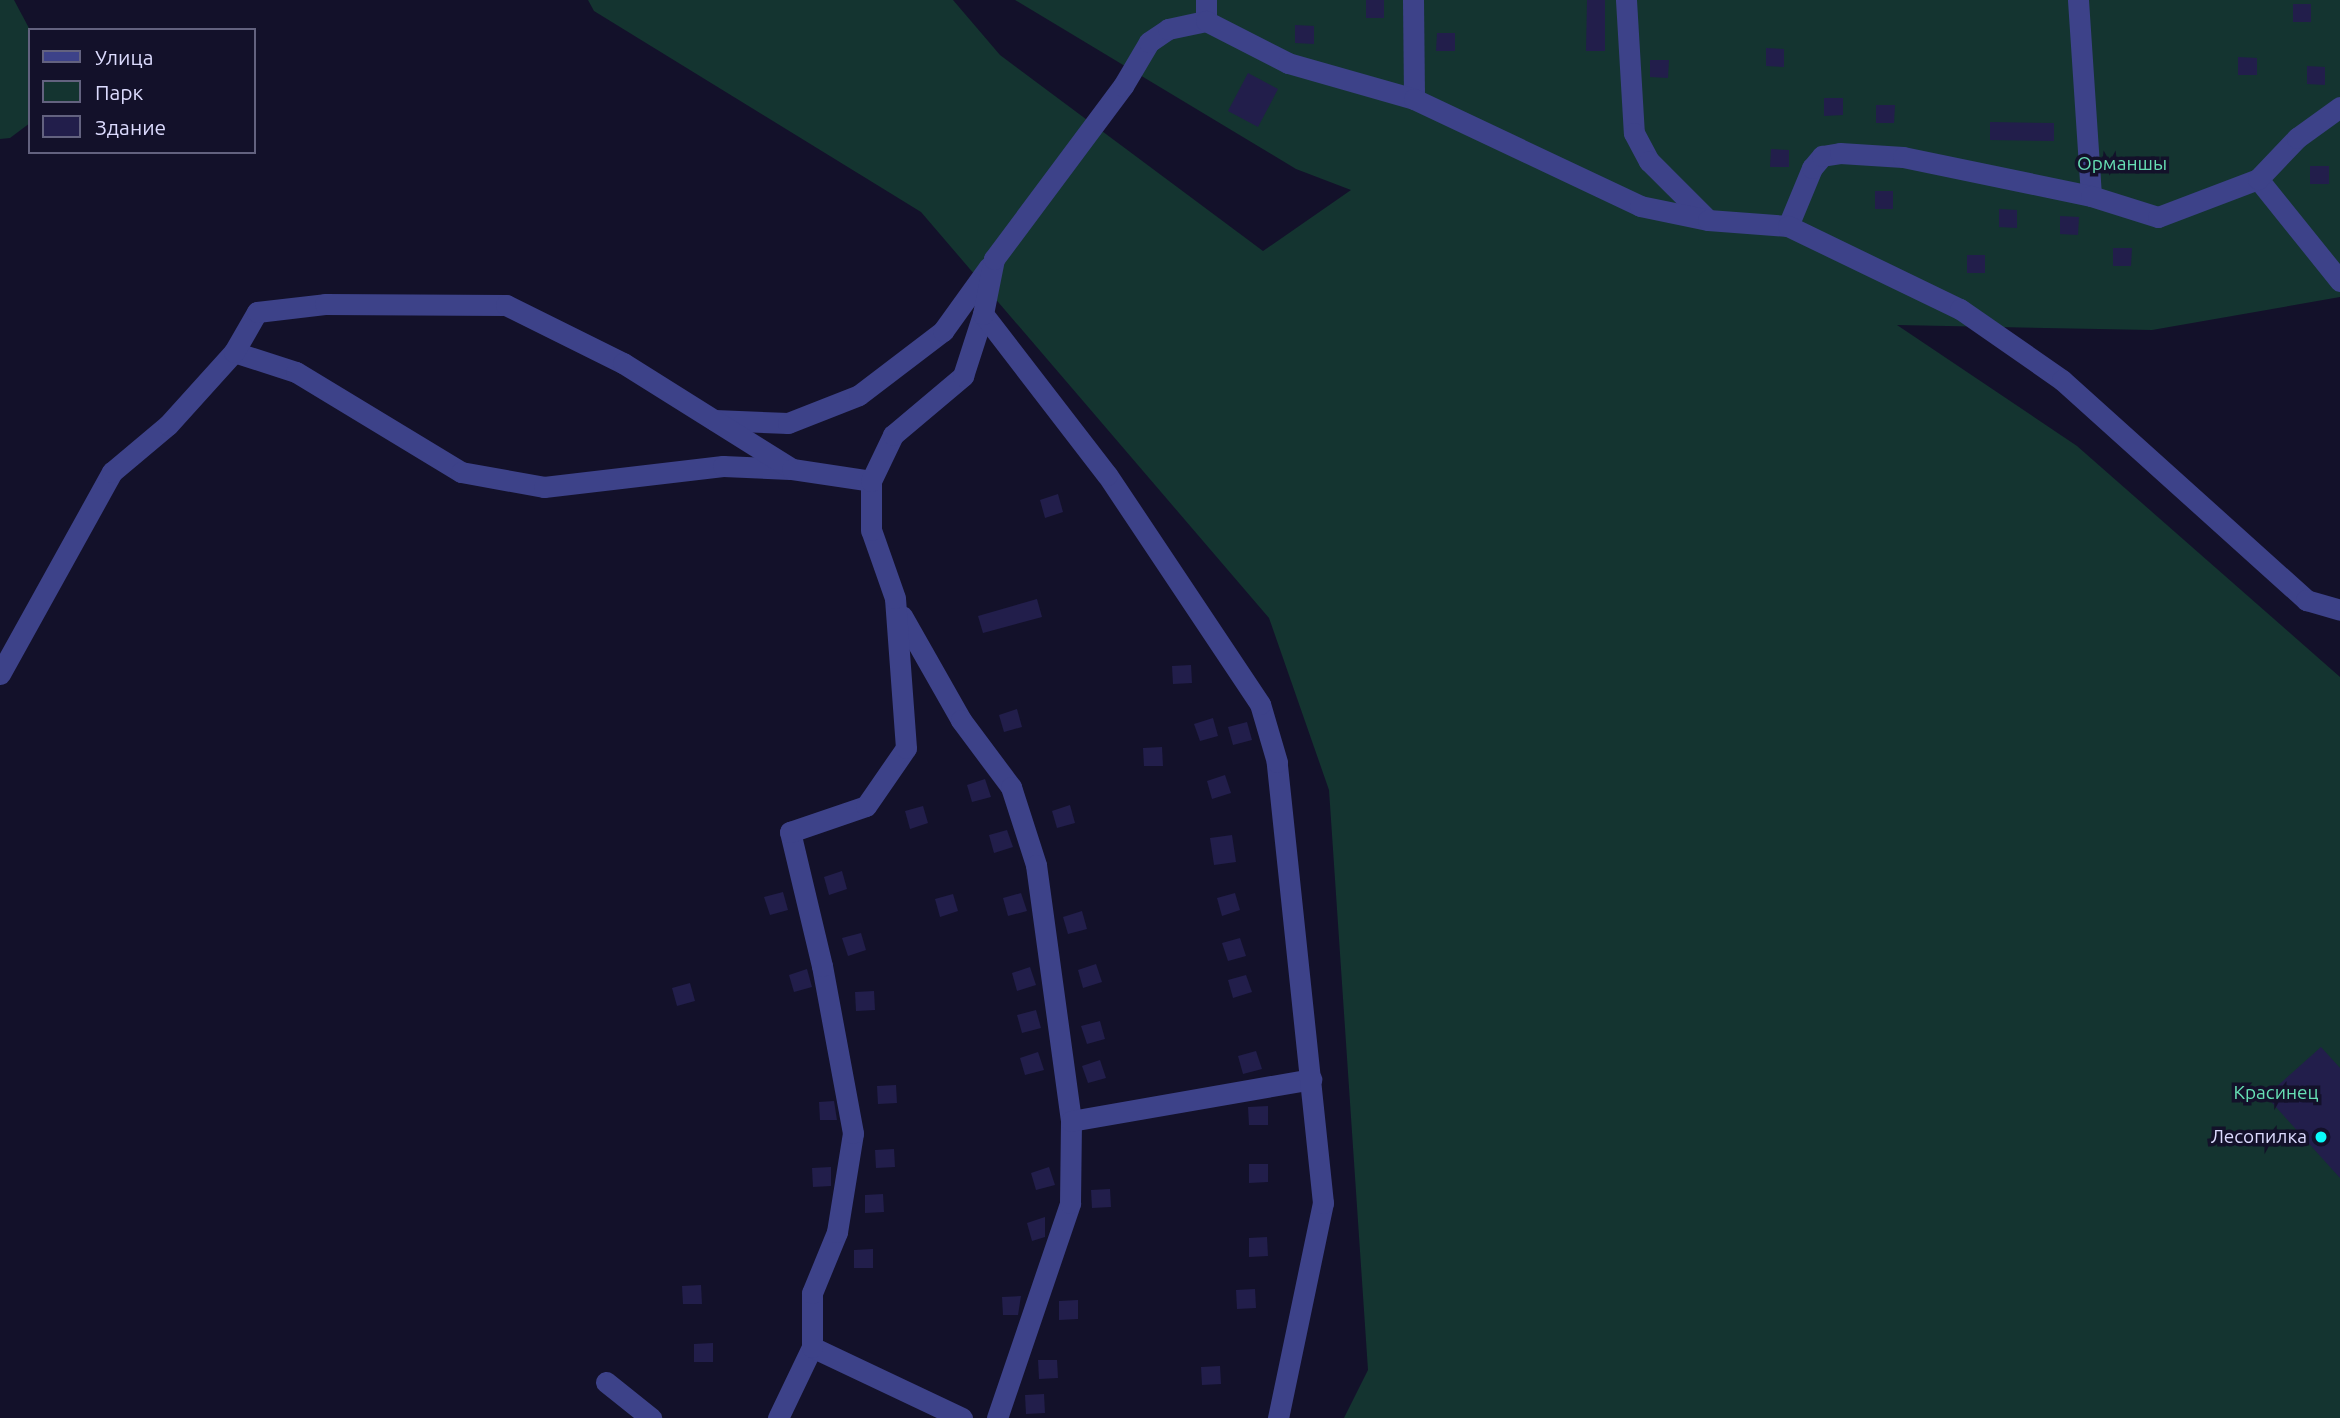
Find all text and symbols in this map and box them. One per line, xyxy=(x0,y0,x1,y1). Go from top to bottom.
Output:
legend xyxy=(28,28,256,154)
text: Улица xyxy=(95,45,153,69)
text: Парк xyxy=(95,80,143,104)
text: Здание xyxy=(95,115,166,139)
park label: Орманшы xyxy=(2077,153,2167,175)
park label: Красинец xyxy=(2233,1082,2319,1104)
place label: Лесопилка xyxy=(2211,1126,2307,1148)
marker: Лесопилка xyxy=(2313,1129,2329,1145)

